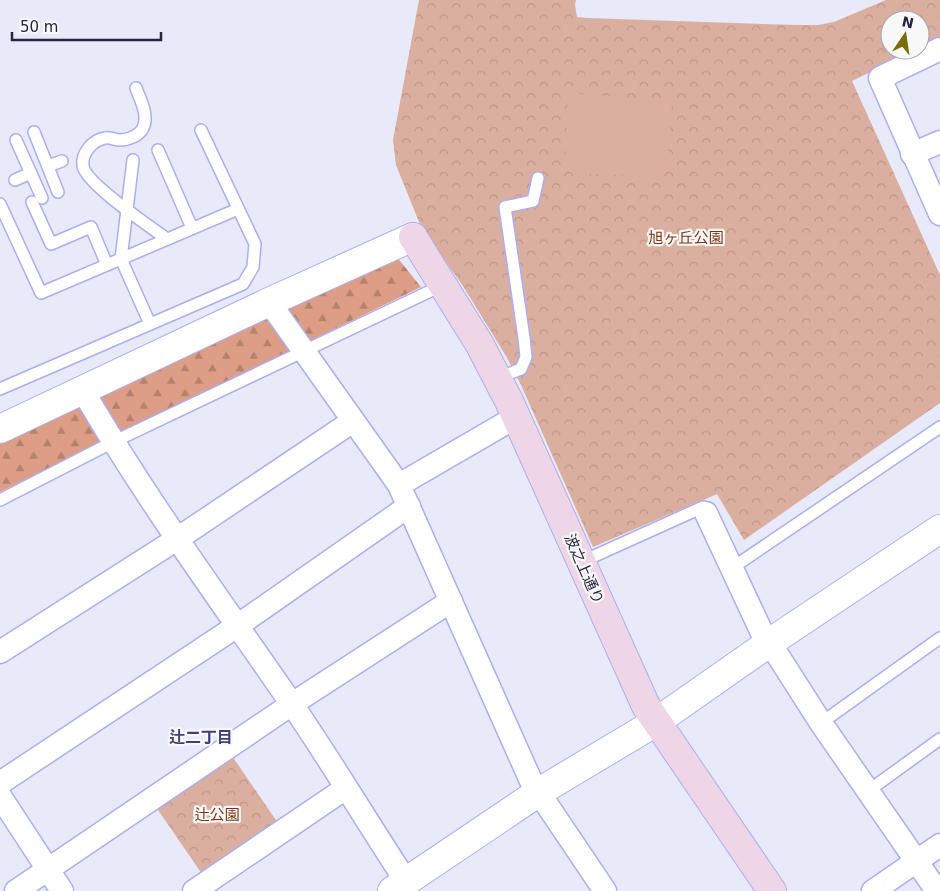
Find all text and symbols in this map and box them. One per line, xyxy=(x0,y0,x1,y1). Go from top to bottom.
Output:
scale bar xyxy=(12,10,161,42)
north arrow xyxy=(880,10,930,60)
text: N xyxy=(900,13,915,31)
text: 50 m xyxy=(20,18,58,36)
park label: 旭ヶ丘公園 xyxy=(648,229,724,247)
street label: 波之上通り xyxy=(561,531,607,607)
district label: 辻二丁目 xyxy=(169,728,233,747)
park label: 辻公園 xyxy=(194,806,240,824)

